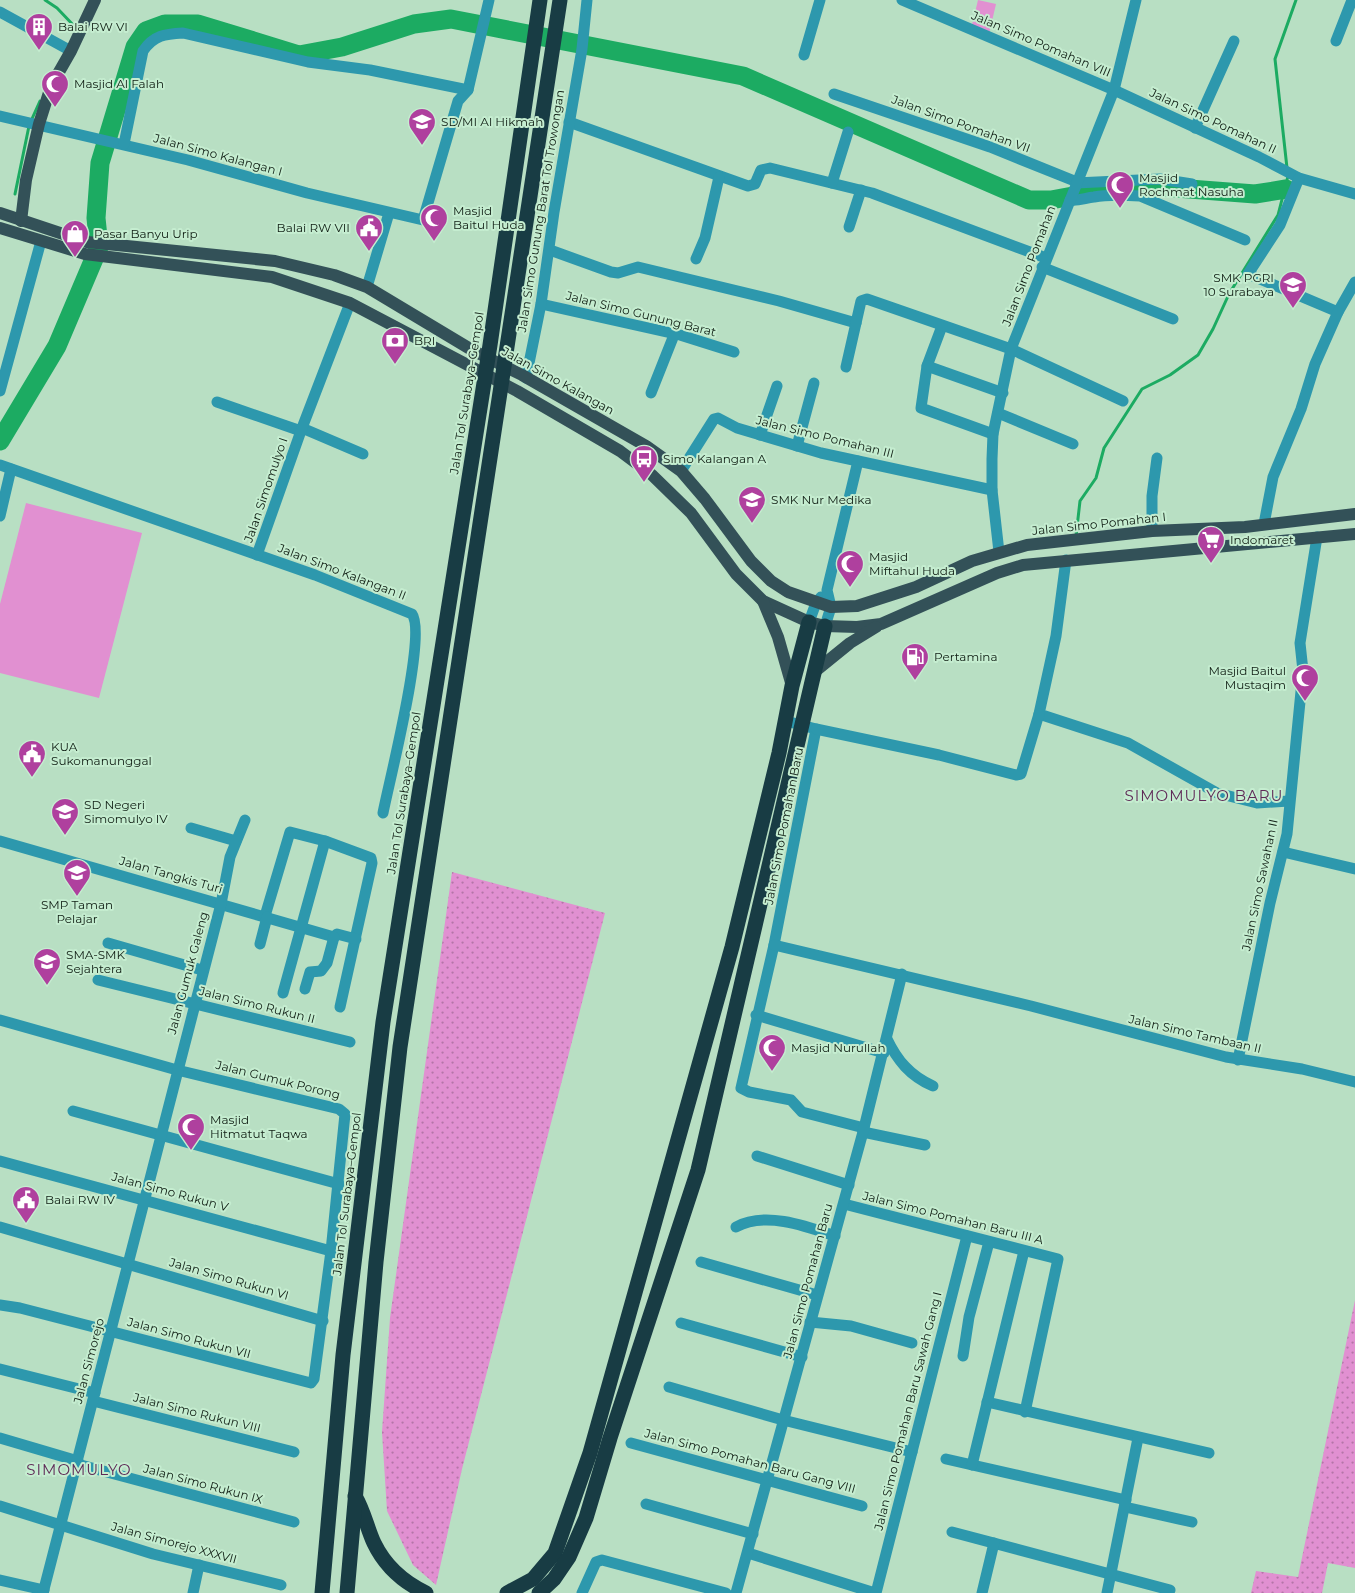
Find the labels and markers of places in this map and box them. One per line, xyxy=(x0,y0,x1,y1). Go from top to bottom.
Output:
building icon: Balai RW VI xyxy=(24,12,54,51)
place label: Balai RW VI xyxy=(58,19,128,34)
mosque icon: Masjid Al Falah xyxy=(40,69,70,108)
place label: Masjid Al Falah xyxy=(74,76,164,91)
school or university icon: SD/MI Al Hikmah xyxy=(407,107,437,146)
place label: SD/MI Al Hikmah xyxy=(441,114,543,129)
mosque icon: Masjid Rochmat Nasuha xyxy=(1105,170,1135,209)
place label: Masjid Rochmat Nasuha xyxy=(1139,170,1244,199)
mosque icon: Masjid Baitul Huda xyxy=(419,203,449,242)
place label: Masjid Baitul Huda xyxy=(453,203,525,232)
public building icon: Balai RW VII xyxy=(354,213,384,252)
shop icon: Pasar Banyu Urip xyxy=(60,219,90,258)
place label: Balai RW VII xyxy=(277,220,350,235)
place label: Pasar Banyu Urip xyxy=(94,226,198,241)
place label: SMK PGRI 10 Surabaya xyxy=(1203,270,1274,299)
school or university icon: SMK PGRI 10 Surabaya xyxy=(1278,270,1308,309)
bank icon: BRI xyxy=(380,326,410,365)
place label: BRI xyxy=(414,333,435,348)
bus stop icon: Simo Kalangan A xyxy=(629,444,659,483)
place label: Simo Kalangan A xyxy=(663,451,766,466)
school or university icon: SMK Nur Medika xyxy=(737,485,767,524)
place label: SMK Nur Medika xyxy=(771,492,872,507)
supermarket icon: Indomaret xyxy=(1196,525,1226,564)
place label: Indomaret xyxy=(1230,532,1294,547)
mosque icon: Masjid Miftahul Huda xyxy=(835,549,865,588)
place label: Masjid Miftahul Huda xyxy=(869,549,955,578)
fuel station icon: Pertamina xyxy=(900,642,930,681)
place label: Pertamina xyxy=(934,649,998,664)
place label: Masjid Baitul Mustaqim xyxy=(1208,663,1286,692)
mosque icon: Masjid Baitul Mustaqim xyxy=(1290,663,1320,702)
public building icon: KUA Sukomanunggal xyxy=(17,739,47,778)
place label: KUA Sukomanunggal xyxy=(51,739,152,768)
school or university icon: SD Negeri Simomulyo IV xyxy=(50,797,80,836)
place label: SD Negeri Simomulyo IV xyxy=(84,797,168,826)
school or university icon: SMP Taman Pelajar xyxy=(62,858,92,897)
place label: SMP Taman Pelajar xyxy=(41,897,113,926)
school or university icon: SMA-SMK Sejahtera xyxy=(32,947,62,986)
place label: SMA-SMK Sejahtera xyxy=(66,947,125,976)
mosque icon: Masjid Nurullah xyxy=(757,1033,787,1072)
place label: Masjid Nurullah xyxy=(791,1040,886,1055)
mosque icon: Masjid Hitmatut Taqwa xyxy=(176,1112,206,1151)
place label: Masjid Hitmatut Taqwa xyxy=(210,1112,308,1141)
public building icon: Balai RW IV xyxy=(11,1185,41,1224)
place label: Balai RW IV xyxy=(45,1192,115,1207)

